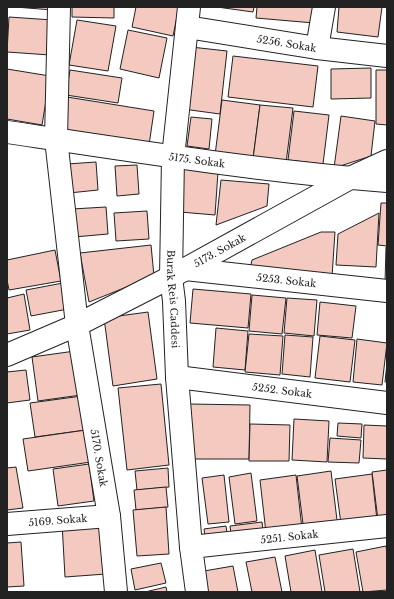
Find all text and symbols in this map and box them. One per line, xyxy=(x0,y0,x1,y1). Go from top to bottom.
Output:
street label: 5256. Sokak xyxy=(256,32,318,54)
street label: 5175. Sokak xyxy=(168,150,227,170)
street label: 5173. Sokak xyxy=(191,230,249,270)
street label: Burak Reis Caddesi xyxy=(164,250,182,349)
street label: 5253. Sokak xyxy=(256,270,318,290)
street label: 5252. Sokak xyxy=(252,380,314,400)
street label: 5170. Sokak xyxy=(88,428,111,489)
street label: 5169. Sokak xyxy=(28,511,89,529)
street label: 5251. Sokak xyxy=(260,527,320,546)

